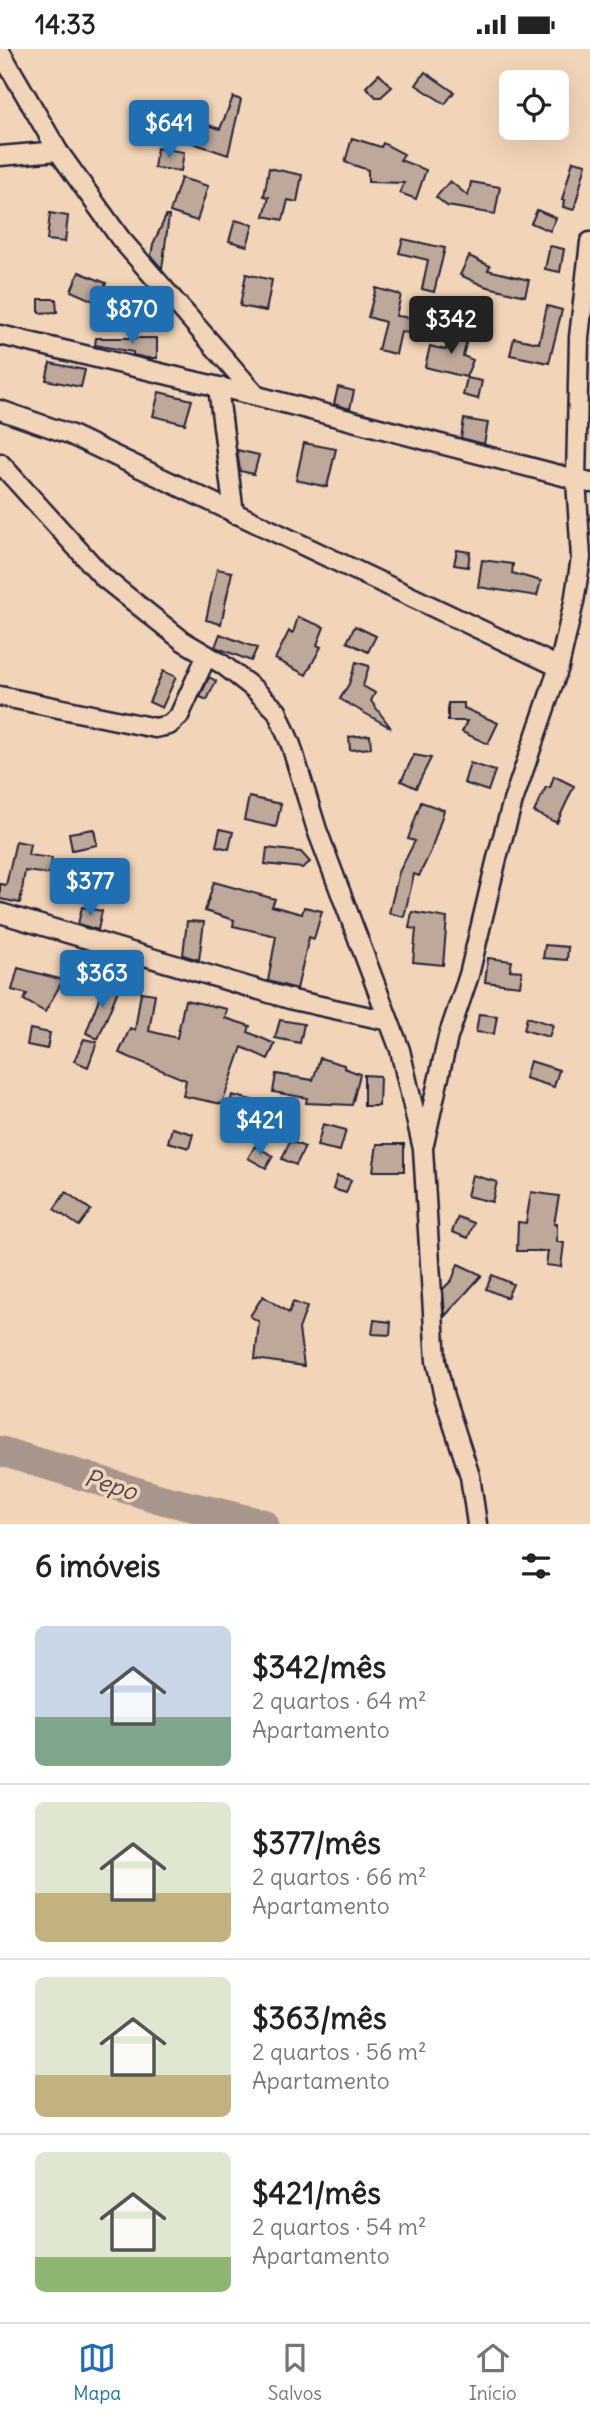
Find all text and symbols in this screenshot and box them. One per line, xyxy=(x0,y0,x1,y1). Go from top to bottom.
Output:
text: 14:33 xyxy=(35,8,96,41)
map controls xyxy=(499,70,569,140)
button: locate xyxy=(499,70,569,140)
pin: $641 xyxy=(128,101,210,160)
text: $641 xyxy=(145,108,193,137)
pin: $870 xyxy=(91,287,173,346)
text: $870 xyxy=(106,294,158,323)
pin: $342 xyxy=(410,296,492,356)
text: $342 xyxy=(425,304,477,333)
pin: $377 xyxy=(49,859,131,918)
text: $377 xyxy=(66,866,114,895)
pin: $363 xyxy=(61,951,143,1010)
text: $363 xyxy=(76,958,128,987)
pin: $421 xyxy=(219,1097,301,1157)
text: $421 xyxy=(236,1105,284,1134)
water label: Pepo xyxy=(81,1462,142,1507)
text: 6 imóveis xyxy=(35,1547,160,1585)
icon: filters xyxy=(517,1547,555,1585)
text: $342/mês xyxy=(252,1648,386,1686)
icon: home xyxy=(91,1654,175,1738)
text: 2 quartos · 64 m² xyxy=(252,1686,427,1715)
text: Apartamento xyxy=(252,1715,390,1744)
text: $377/mês xyxy=(252,1824,381,1862)
icon: home xyxy=(91,1830,175,1914)
text: 2 quartos · 66 m² xyxy=(252,1862,427,1891)
text: Apartamento xyxy=(252,1891,390,1920)
text: $363/mês xyxy=(252,1999,387,2037)
icon: home xyxy=(91,2005,175,2089)
text: 2 quartos · 56 m² xyxy=(252,2037,427,2066)
text: Apartamento xyxy=(252,2066,390,2095)
text: $421/mês xyxy=(252,2174,381,2212)
icon: home xyxy=(91,2180,175,2264)
text: 2 quartos · 54 m² xyxy=(252,2212,427,2241)
text: Apartamento xyxy=(252,2241,390,2270)
tab: Mapa xyxy=(73,2339,121,2405)
tab: Salvos xyxy=(268,2339,322,2405)
tab: Início xyxy=(469,2339,517,2405)

